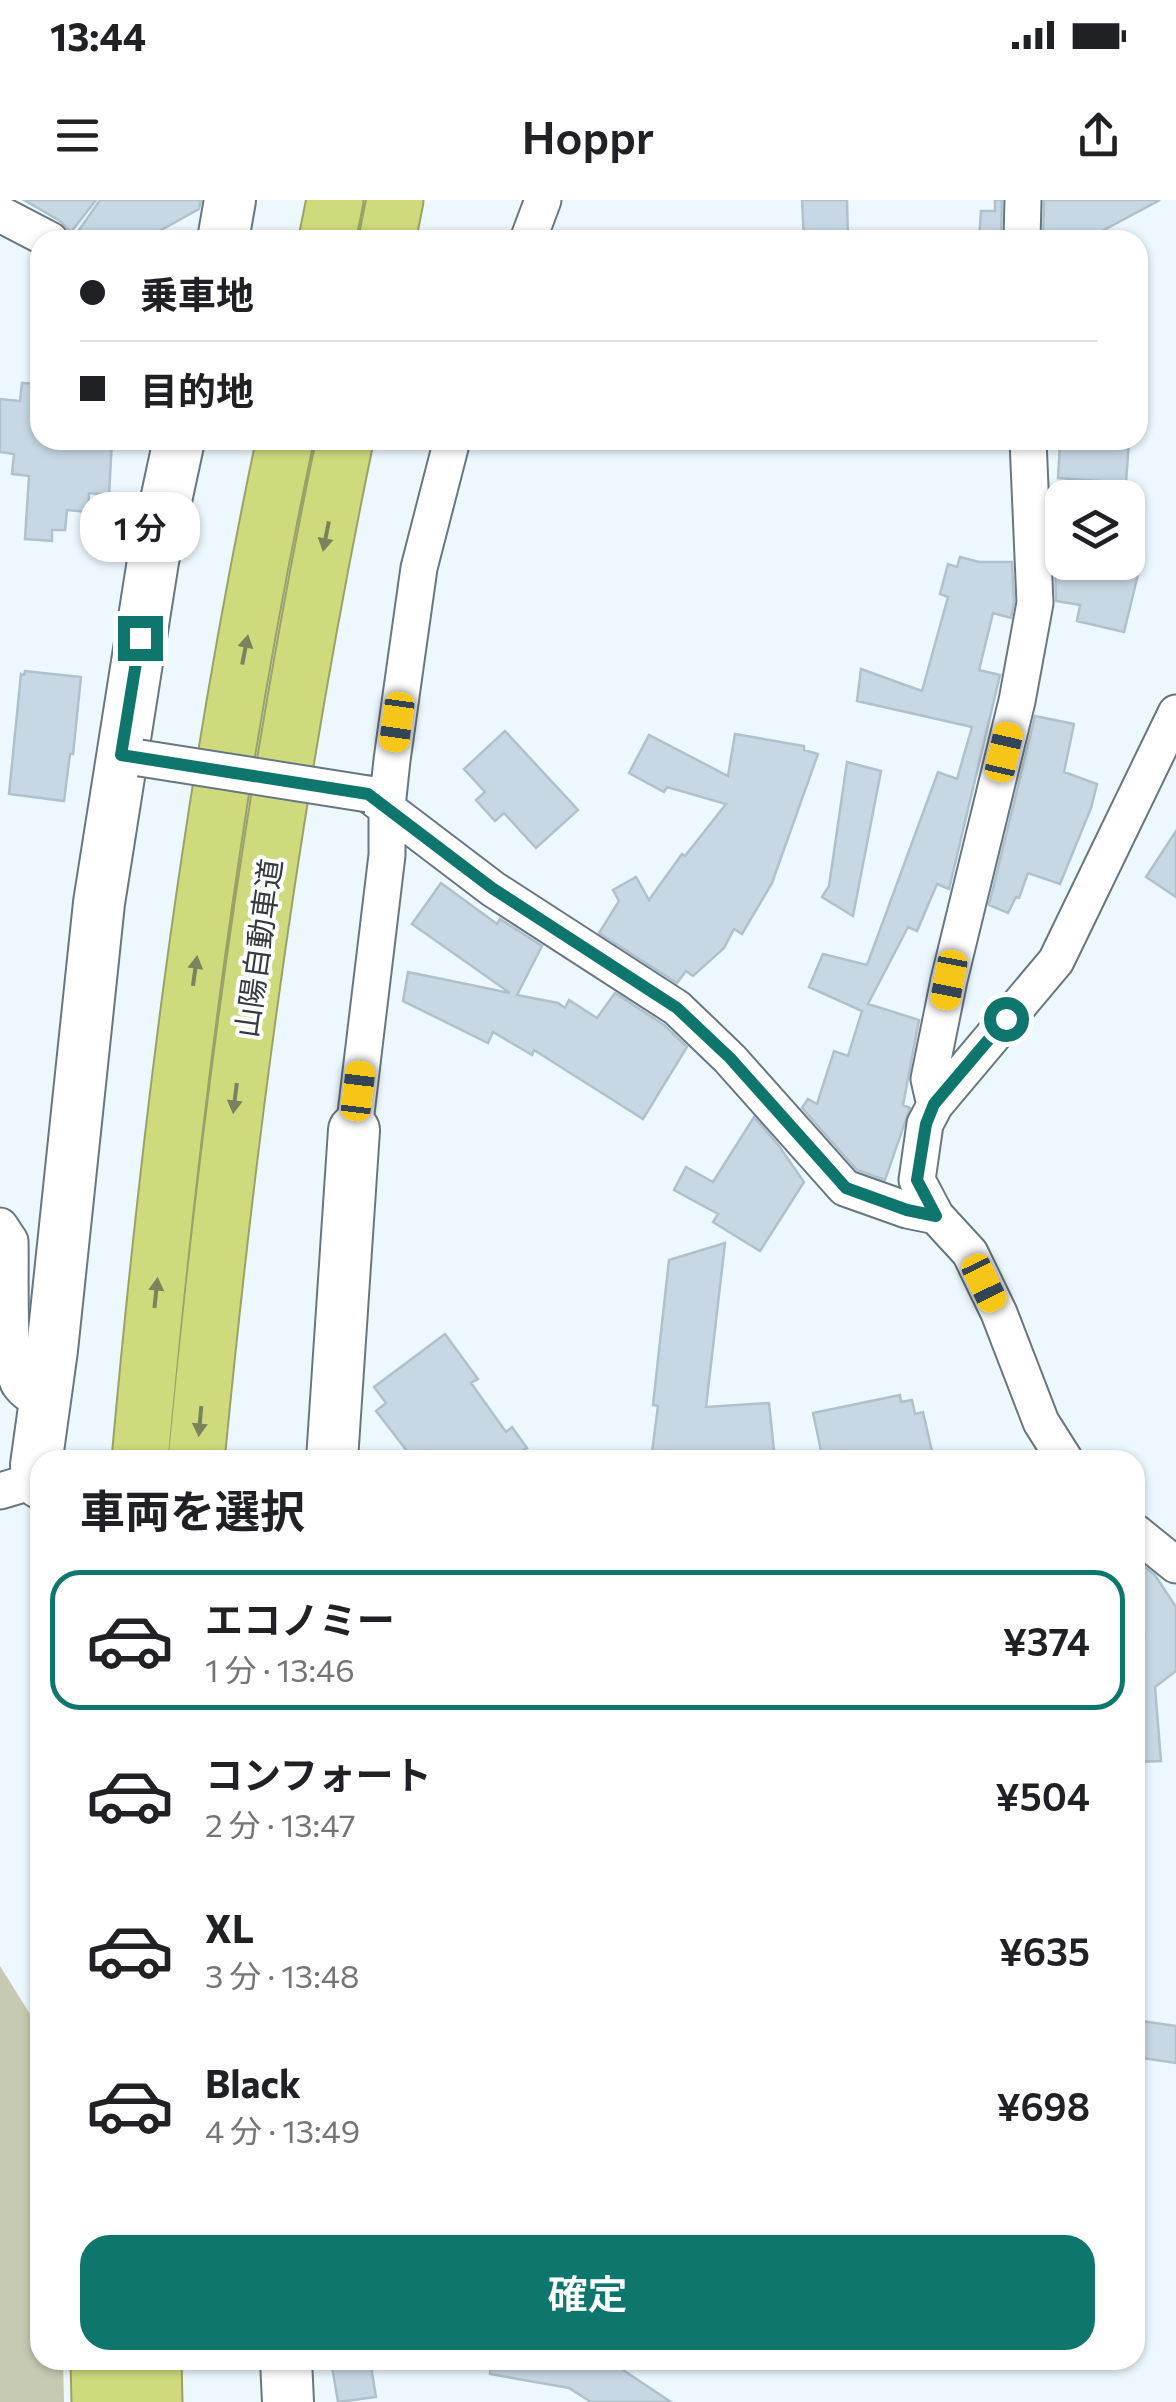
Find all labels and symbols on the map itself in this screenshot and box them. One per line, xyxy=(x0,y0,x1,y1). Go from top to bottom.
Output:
callout: 1 分 xyxy=(80,493,200,563)
one-way arrow xyxy=(318,520,333,552)
route end xyxy=(118,616,163,661)
one-way arrow xyxy=(238,633,253,665)
car xyxy=(378,690,416,754)
car xyxy=(983,719,1025,785)
street label: 山陽自動車道 xyxy=(226,856,288,1040)
car xyxy=(929,948,969,1012)
one-way arrow xyxy=(188,954,204,986)
route start xyxy=(984,997,1029,1042)
car xyxy=(339,1059,377,1123)
one-way arrow xyxy=(227,1083,243,1115)
car xyxy=(957,1249,1011,1317)
one-way arrow xyxy=(148,1277,164,1309)
one-way arrow xyxy=(192,1406,208,1438)

